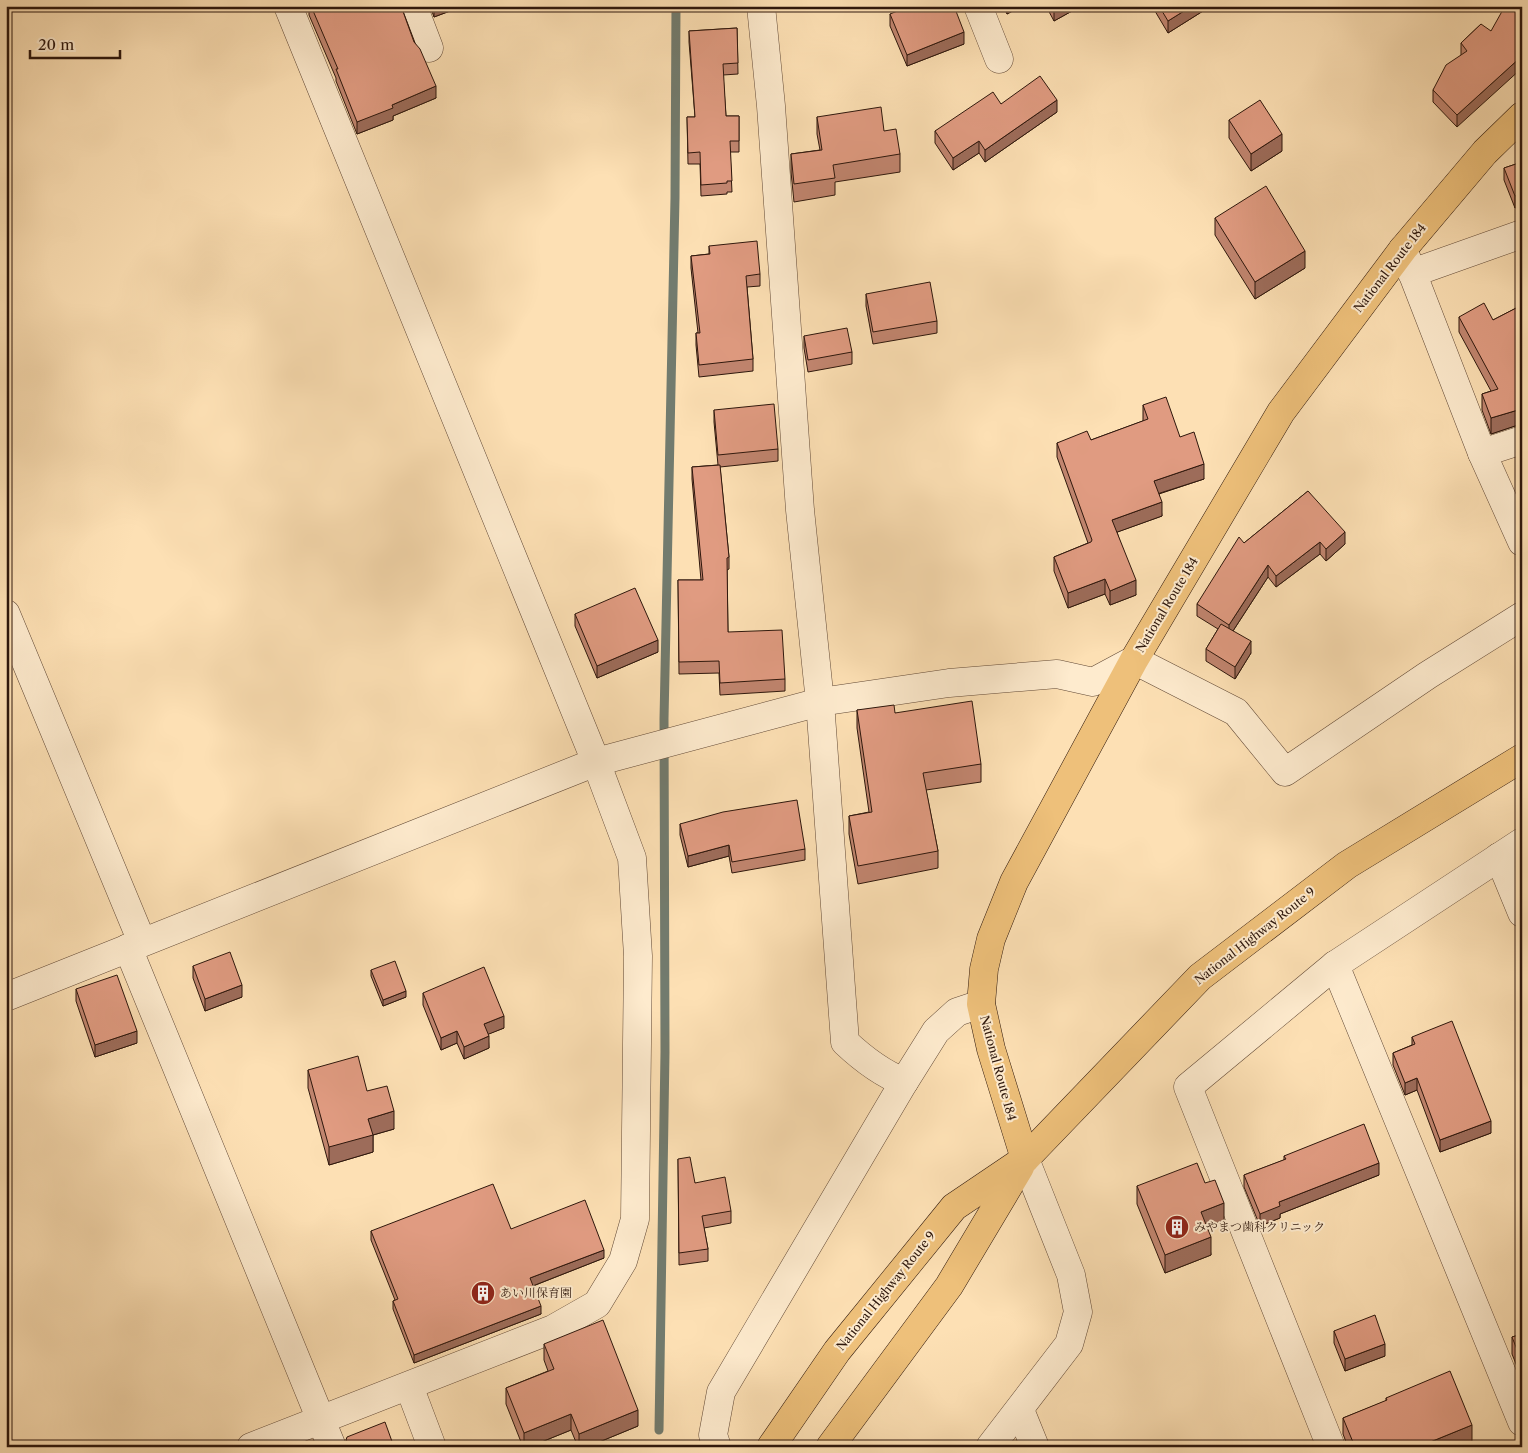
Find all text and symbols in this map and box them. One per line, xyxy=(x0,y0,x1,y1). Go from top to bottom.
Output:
scale bar xyxy=(30,28,120,60)
text: 20 m xyxy=(38,35,74,54)
street label: National Route 184 xyxy=(1350,220,1429,315)
street label: National Route 184 xyxy=(1132,554,1201,655)
street label: National Highway Route 9 xyxy=(1191,884,1318,987)
street label: National Route 184 xyxy=(977,1014,1020,1122)
building icon: みやまつ歯科クリニック xyxy=(1164,1214,1190,1240)
place label: みやまつ歯科クリニック xyxy=(1194,1219,1325,1234)
street label: National Highway Route 9 xyxy=(833,1228,938,1353)
building icon: あい川保育園 xyxy=(470,1280,496,1306)
place label: あい川保育園 xyxy=(500,1285,572,1300)

